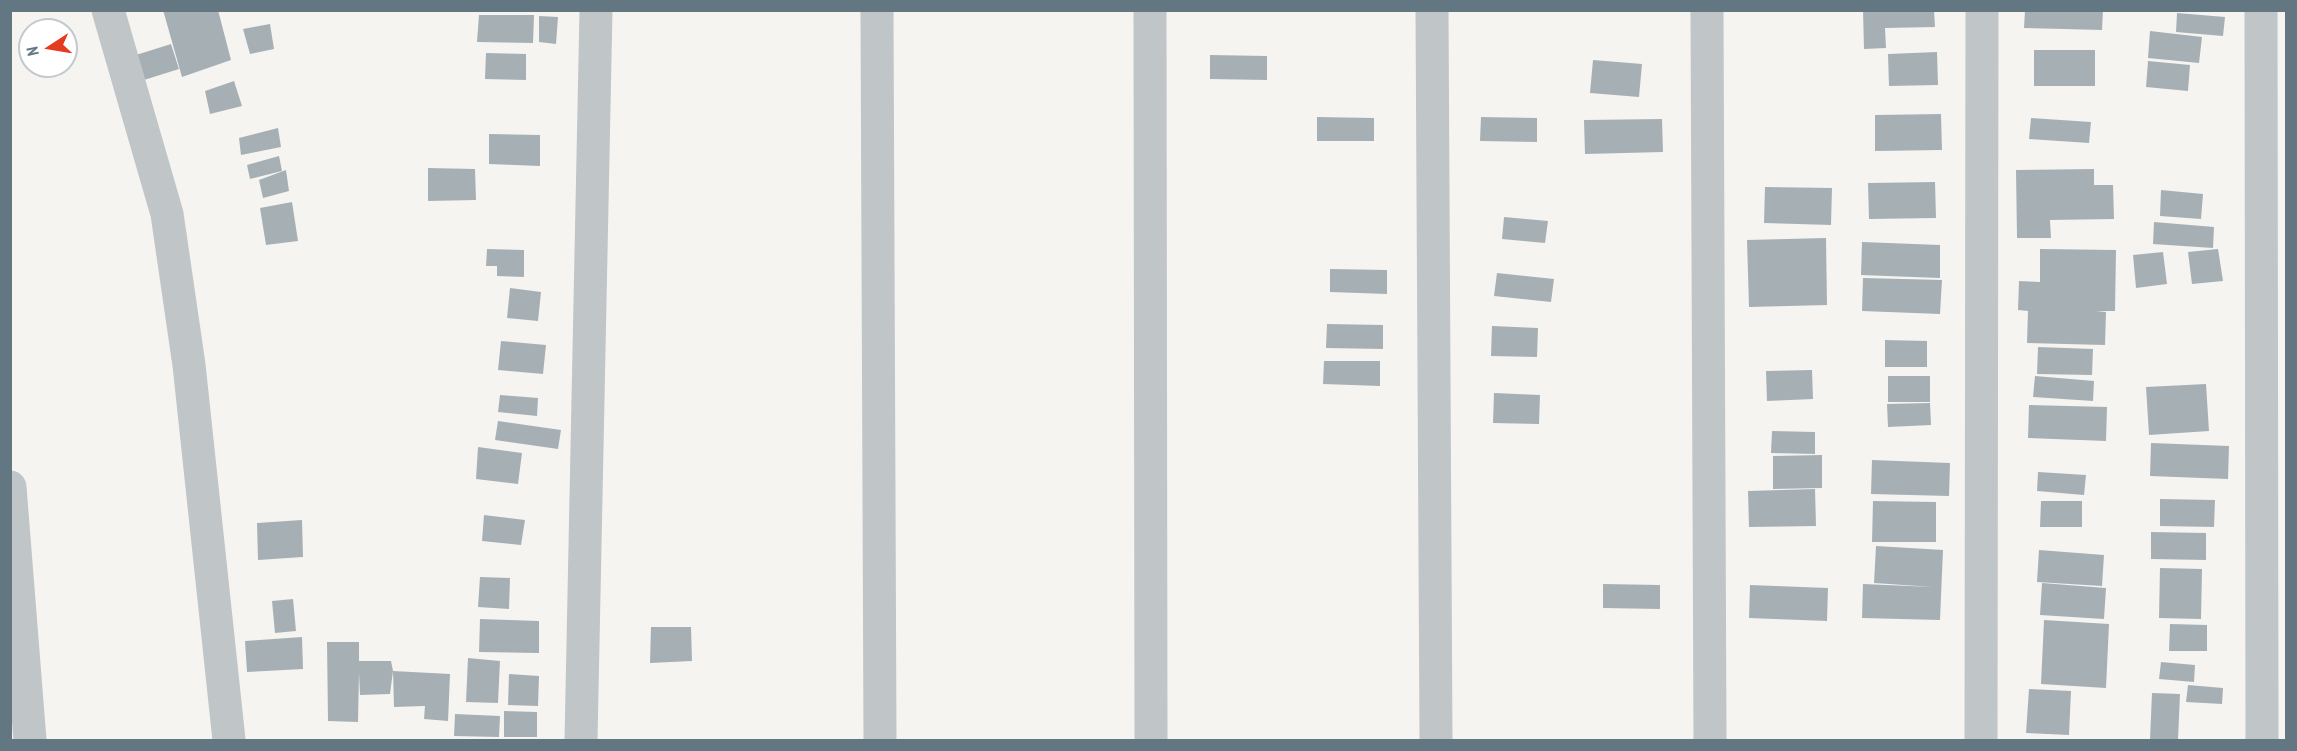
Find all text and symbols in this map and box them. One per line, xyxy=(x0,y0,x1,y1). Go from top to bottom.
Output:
north arrow xyxy=(18,18,78,78)
text: N xyxy=(22,45,43,58)

